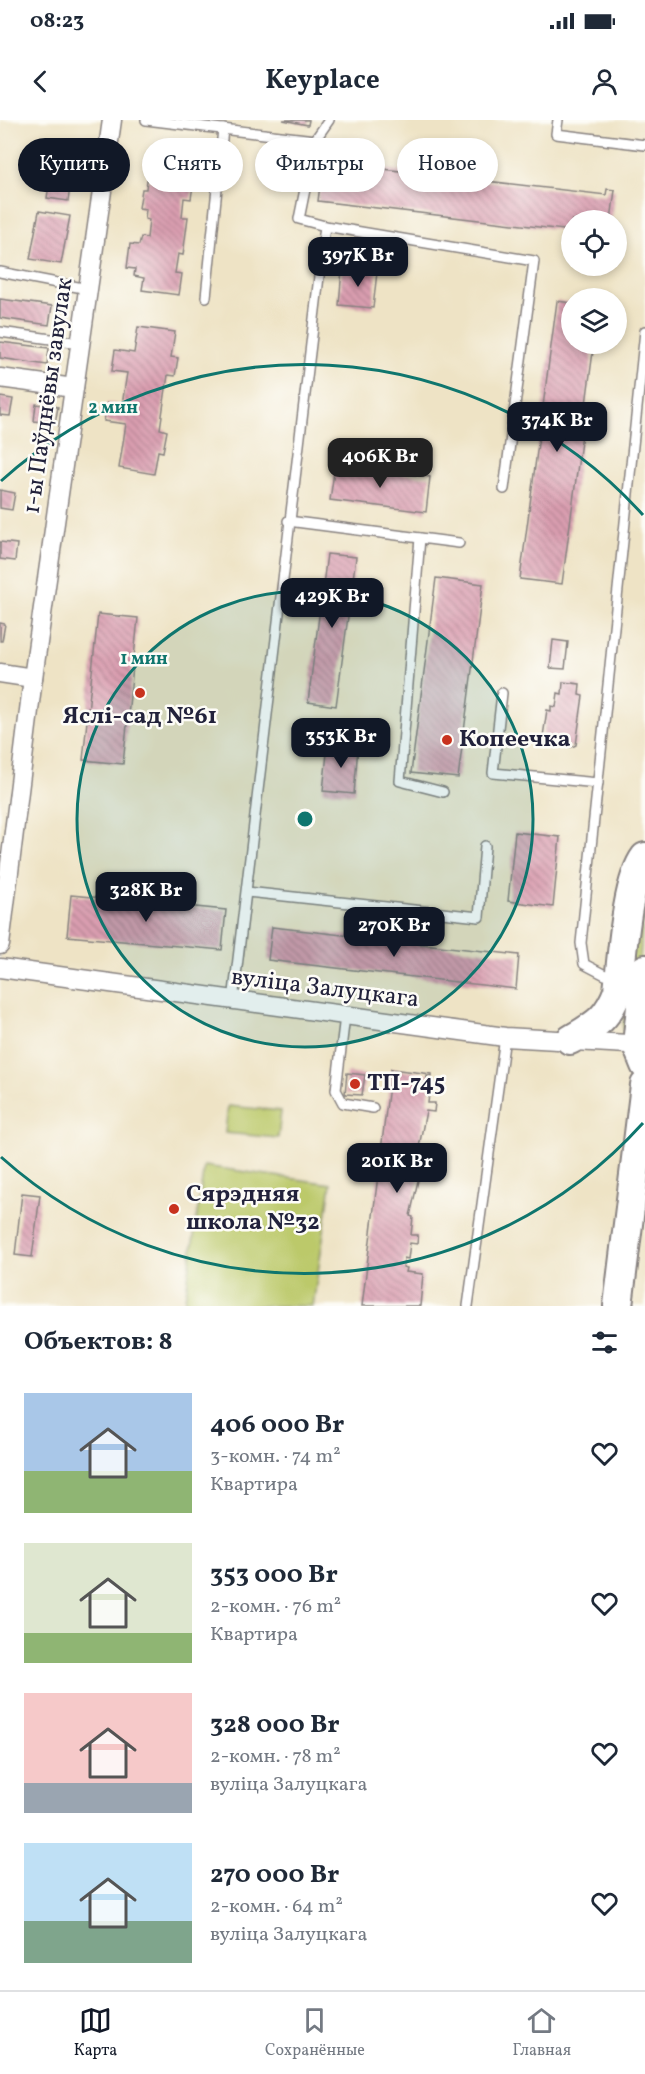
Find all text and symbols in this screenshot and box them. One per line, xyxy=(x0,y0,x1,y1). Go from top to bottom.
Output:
text: 08:23 xyxy=(30,6,84,37)
text: Keyplace xyxy=(265,62,380,100)
icon: back xyxy=(24,65,57,98)
icon: person xyxy=(588,65,621,98)
chip: Купить xyxy=(18,138,130,192)
chip: Снять xyxy=(142,138,243,192)
chip: Фильтры xyxy=(255,138,385,192)
chip: Новое xyxy=(397,138,498,192)
map controls xyxy=(561,210,627,354)
button: locate xyxy=(561,210,627,276)
pin: 397K Br xyxy=(303,237,413,288)
text: 397K Br xyxy=(322,242,394,270)
street label: 1-ы Паўднёвы завулак xyxy=(16,275,82,516)
button: layers xyxy=(561,288,627,354)
text: 2 мин xyxy=(88,396,138,421)
pin: 374K Br xyxy=(502,402,612,453)
text: 374K Br xyxy=(521,407,593,435)
pin: 406K Br xyxy=(325,438,435,489)
text: 406K Br xyxy=(342,443,418,471)
pin: 429K Br xyxy=(277,578,387,629)
text: 429K Br xyxy=(295,583,369,611)
text: 1 мин xyxy=(120,647,168,672)
marker: Яслі-сад №61 xyxy=(133,686,147,700)
place label: Яслі-сад №61 xyxy=(63,700,217,734)
pin: 353K Br xyxy=(286,718,396,769)
text: 353K Br xyxy=(305,723,377,751)
place label: Копеечка xyxy=(459,723,571,757)
marker: Копеечка xyxy=(440,733,454,747)
centre of rings xyxy=(295,809,315,829)
pin: 328K Br xyxy=(91,872,201,923)
text: 328K Br xyxy=(110,877,182,905)
pin: 270K Br xyxy=(339,907,449,958)
text: 270K Br xyxy=(358,912,430,940)
street label: вуліца Залуцкага xyxy=(229,961,421,1017)
place label: ТП-745 xyxy=(367,1067,445,1101)
marker: ТП-745 xyxy=(348,1077,362,1091)
pin: 201K Br xyxy=(342,1143,452,1194)
text: 201K Br xyxy=(361,1148,433,1176)
place label: Сярэдняя школа №32 xyxy=(186,1178,320,1240)
marker: Сярэдняя школа №32 xyxy=(167,1202,181,1216)
text: Объектов: 8 xyxy=(24,1324,173,1360)
icon: filters xyxy=(588,1326,621,1359)
text: 406 000 Br xyxy=(210,1407,344,1443)
icon: home xyxy=(72,1417,144,1489)
icon: heart xyxy=(588,1437,621,1470)
text: 3-комн. · 74 m² xyxy=(210,1443,341,1471)
text: Квартира xyxy=(210,1471,298,1499)
text: 353 000 Br xyxy=(210,1557,338,1593)
icon: home xyxy=(72,1567,144,1639)
icon: heart xyxy=(588,1587,621,1620)
text: 2-комн. · 76 m² xyxy=(210,1593,341,1621)
text: Квартира xyxy=(210,1621,298,1649)
text: 328 000 Br xyxy=(210,1707,340,1743)
icon: home xyxy=(72,1717,144,1789)
icon: heart xyxy=(588,1737,621,1770)
text: 2-комн. · 78 m² xyxy=(210,1743,341,1771)
text: вуліца Залуцкага xyxy=(210,1771,367,1799)
text: 270 000 Br xyxy=(210,1857,339,1893)
icon: home xyxy=(72,1867,144,1939)
icon: heart xyxy=(588,1887,621,1920)
text: 2-комн. · 64 m² xyxy=(210,1893,343,1921)
text: вуліца Залуцкага xyxy=(210,1921,367,1949)
tab: Карта xyxy=(74,2004,117,2062)
tab: Сохранённые xyxy=(265,2004,365,2062)
tab: Главная xyxy=(513,2004,571,2062)

